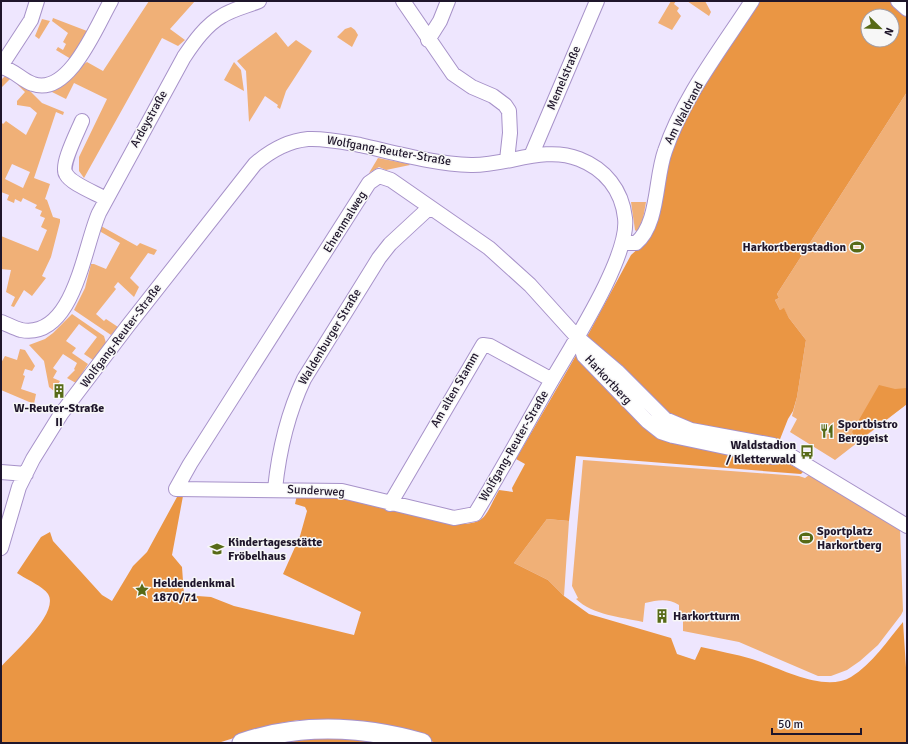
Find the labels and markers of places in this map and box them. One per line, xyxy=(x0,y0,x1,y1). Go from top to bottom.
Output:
sports icon: Harkortbergstadion xyxy=(849,239,865,255)
place label: Harkortbergstadion xyxy=(743,240,846,255)
building icon: W-Reuter-Straße II xyxy=(51,383,67,399)
place label: W-Reuter-Straße II xyxy=(14,401,104,430)
place label: Sportbistro Berggeist xyxy=(838,417,898,446)
restaurant icon: Sportbistro Berggeist xyxy=(819,423,835,439)
place label: Waldstadion / Kletterwald xyxy=(726,438,797,467)
bus stop icon: Waldstadion / Kletterwald xyxy=(799,444,815,460)
place label: Sportplatz Harkortberg xyxy=(817,524,882,553)
sports icon: Sportplatz Harkortberg xyxy=(798,530,814,546)
place label: Kindertagesstätte Fröbelhaus xyxy=(228,535,322,564)
school or university icon: Kindertagesstätte Fröbelhaus xyxy=(209,541,225,557)
place label: Heldendenkmal 1870/71 xyxy=(153,576,235,605)
place icon: Heldendenkmal 1870/71 xyxy=(134,582,150,598)
building icon: Harkortturm xyxy=(654,608,670,624)
place label: Harkortturm xyxy=(673,609,740,624)

